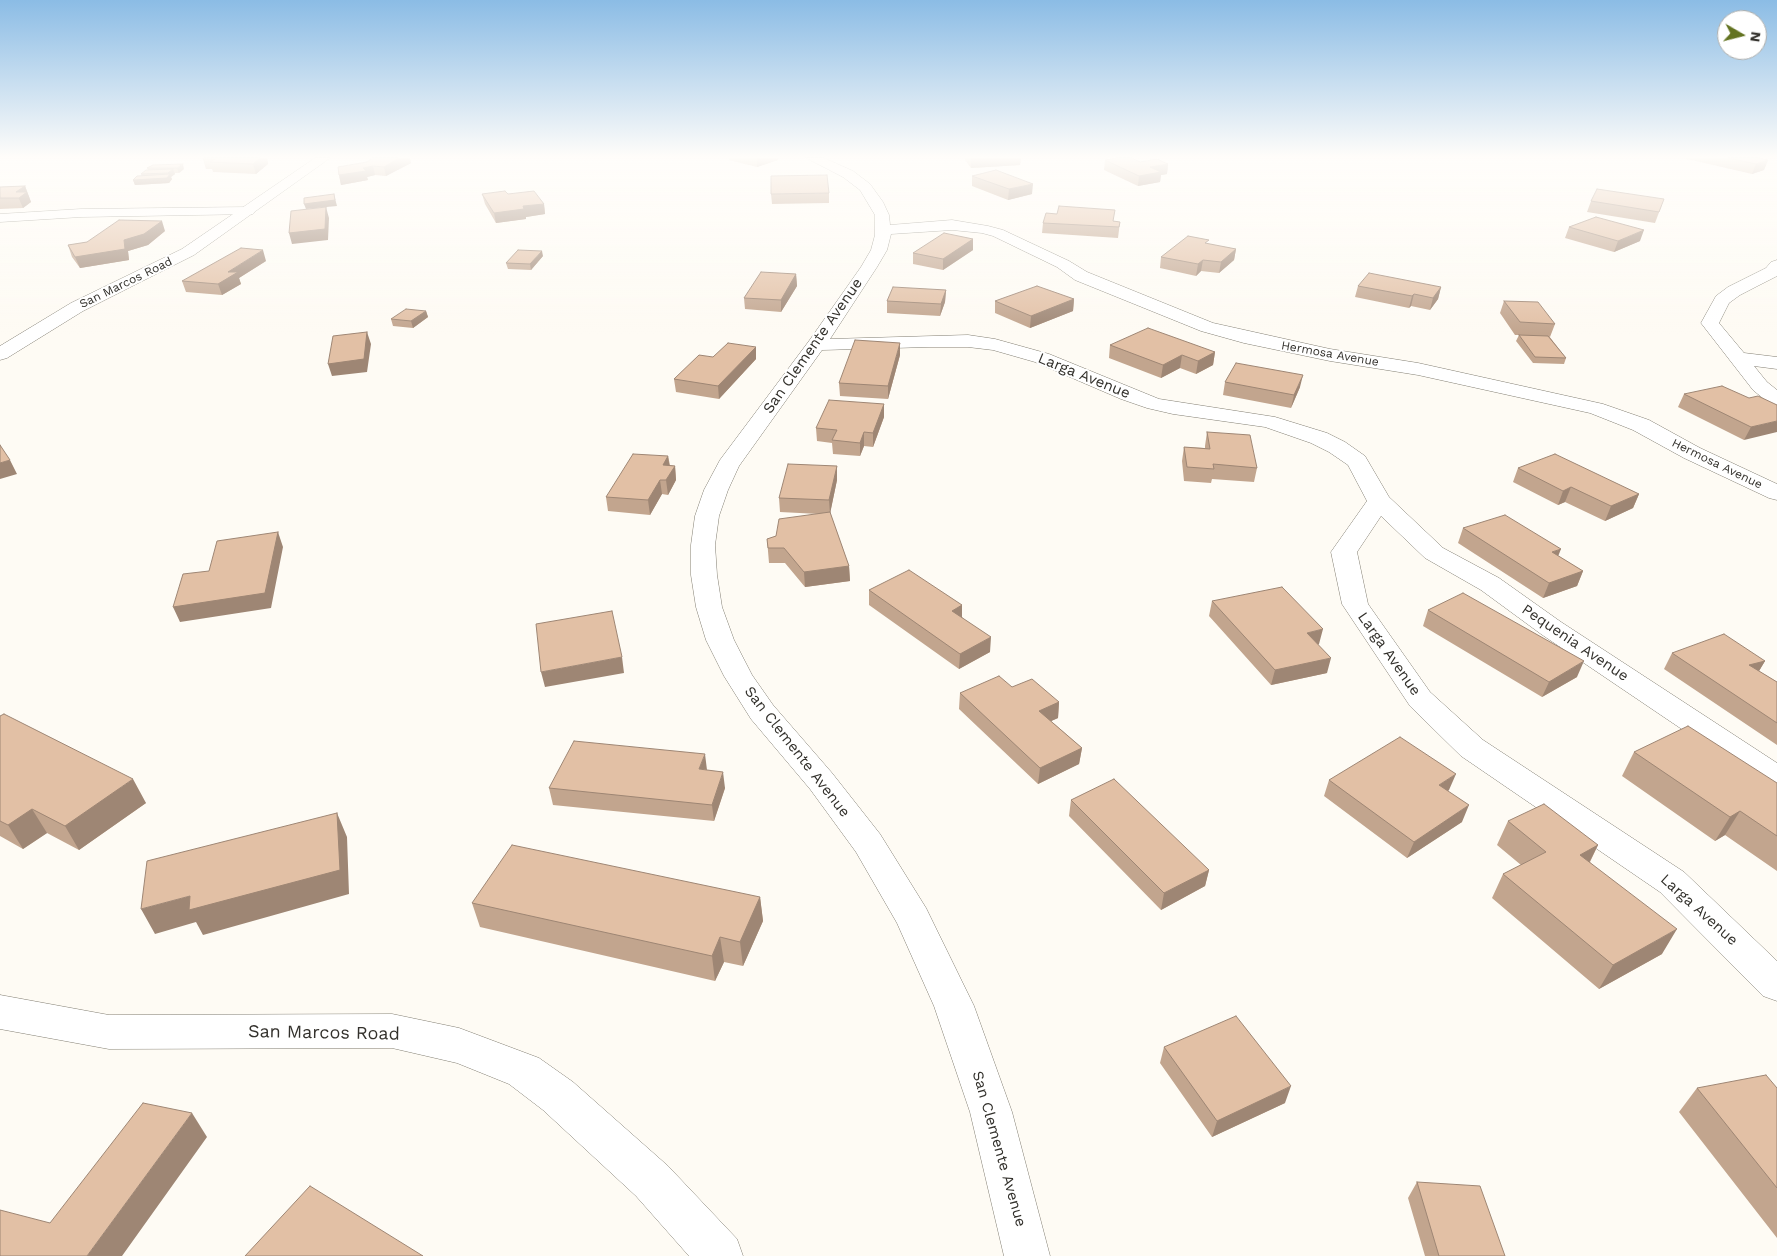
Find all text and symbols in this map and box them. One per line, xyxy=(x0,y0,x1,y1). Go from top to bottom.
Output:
north arrow xyxy=(1717,10,1767,60)
text: N xyxy=(1747,31,1765,43)
street label: San Marcos Road xyxy=(77,254,175,312)
street label: San Clemente Avenue xyxy=(759,275,867,417)
street label: Hermosa Avenue xyxy=(1280,338,1380,370)
street label: Larga Avenue xyxy=(1035,349,1133,403)
street label: Hermosa Avenue xyxy=(1669,436,1765,492)
street label: Pequenia Avenue xyxy=(1518,601,1632,685)
street label: Larga Avenue xyxy=(1354,609,1424,699)
street label: San Clemente Avenue xyxy=(740,683,854,821)
street label: Larga Avenue xyxy=(1657,871,1741,949)
street label: San Marcos Road xyxy=(248,1021,400,1045)
street label: San Clemente Avenue xyxy=(968,1069,1030,1229)

